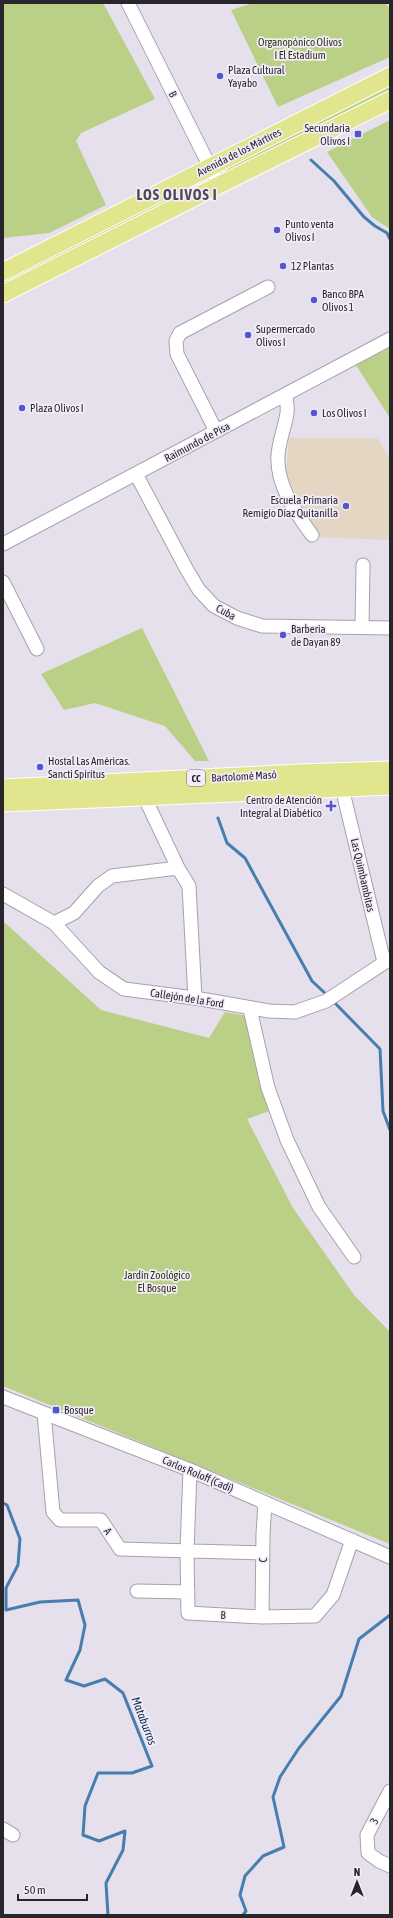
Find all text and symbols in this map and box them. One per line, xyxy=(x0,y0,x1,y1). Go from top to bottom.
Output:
park label: Organopónico Olivos I El Estadium xyxy=(258,36,342,61)
place label: Plaza Cultural Yayabo xyxy=(228,64,285,89)
marker: Plaza Cultural Yayabo xyxy=(215,71,225,81)
street label: B xyxy=(166,89,180,100)
place label: Secundaria Olivos I xyxy=(305,122,350,147)
street label: Avenida de los Mártires xyxy=(195,125,283,178)
marker: Secundaria Olivos I xyxy=(353,129,363,139)
district label: LOS OLIVOS I xyxy=(136,186,218,203)
place label: Punto venta Olivos I xyxy=(285,218,334,243)
marker: Punto venta Olivos I xyxy=(272,225,282,235)
place label: 12 Plantas xyxy=(291,260,334,272)
marker: 12 Plantas xyxy=(278,261,288,271)
place label: Banco BPA Olivos 1 xyxy=(322,288,365,313)
marker: Banco BPA Olivos 1 xyxy=(309,295,319,305)
place label: Supermercado Olivos I xyxy=(256,323,315,348)
marker: Supermercado Olivos I xyxy=(243,330,253,340)
place label: Plaza Olivos I xyxy=(30,402,84,414)
marker: Plaza Olivos I xyxy=(17,403,27,413)
place label: Los Olivos I xyxy=(322,407,366,419)
marker: Los Olivos I xyxy=(309,408,319,418)
street label: Raimundo de Pisa xyxy=(162,420,232,464)
place label: Escuela Primaria Remigio Díaz Quitanilla xyxy=(242,494,338,519)
marker: Escuela Primaria Remigio Díaz Quitanilla xyxy=(341,501,351,511)
street label: Cuba xyxy=(214,602,238,622)
place label: Barberia de Dayan 89 xyxy=(291,623,341,648)
marker: Barberia de Dayan 89 xyxy=(278,630,288,640)
place label: Hostal Las Américas. Sancti Spíritus xyxy=(48,755,130,780)
marker: Hostal Las Américas. Sancti Spíritus xyxy=(35,762,45,772)
street label: Bartolomé Masó xyxy=(211,768,277,784)
road number: CC xyxy=(187,770,205,786)
place label: Centro de Atención Integral al Diabético xyxy=(240,794,322,819)
marker: Centro de Atención Integral al Diabético xyxy=(325,800,337,812)
street label: Las Quimbambitas xyxy=(349,837,377,913)
street label: Callejón de la Ford xyxy=(149,986,225,1010)
park label: Jardín Zoológico El Bosque xyxy=(124,1269,190,1294)
place label: Bosque xyxy=(64,1404,94,1416)
marker: Bosque xyxy=(51,1405,61,1415)
street label: Carlos Roloff (Cadí) xyxy=(161,1454,236,1494)
street label: A xyxy=(102,1525,115,1537)
street label: C xyxy=(257,1557,269,1562)
street label: B xyxy=(220,1609,227,1621)
water label: Mataburros xyxy=(128,1695,160,1747)
street label: 3 xyxy=(367,1816,381,1826)
north arrow xyxy=(337,1862,377,1902)
text: N xyxy=(354,1866,360,1878)
scale bar xyxy=(18,1876,87,1902)
text: 50 m xyxy=(24,1883,46,1897)

